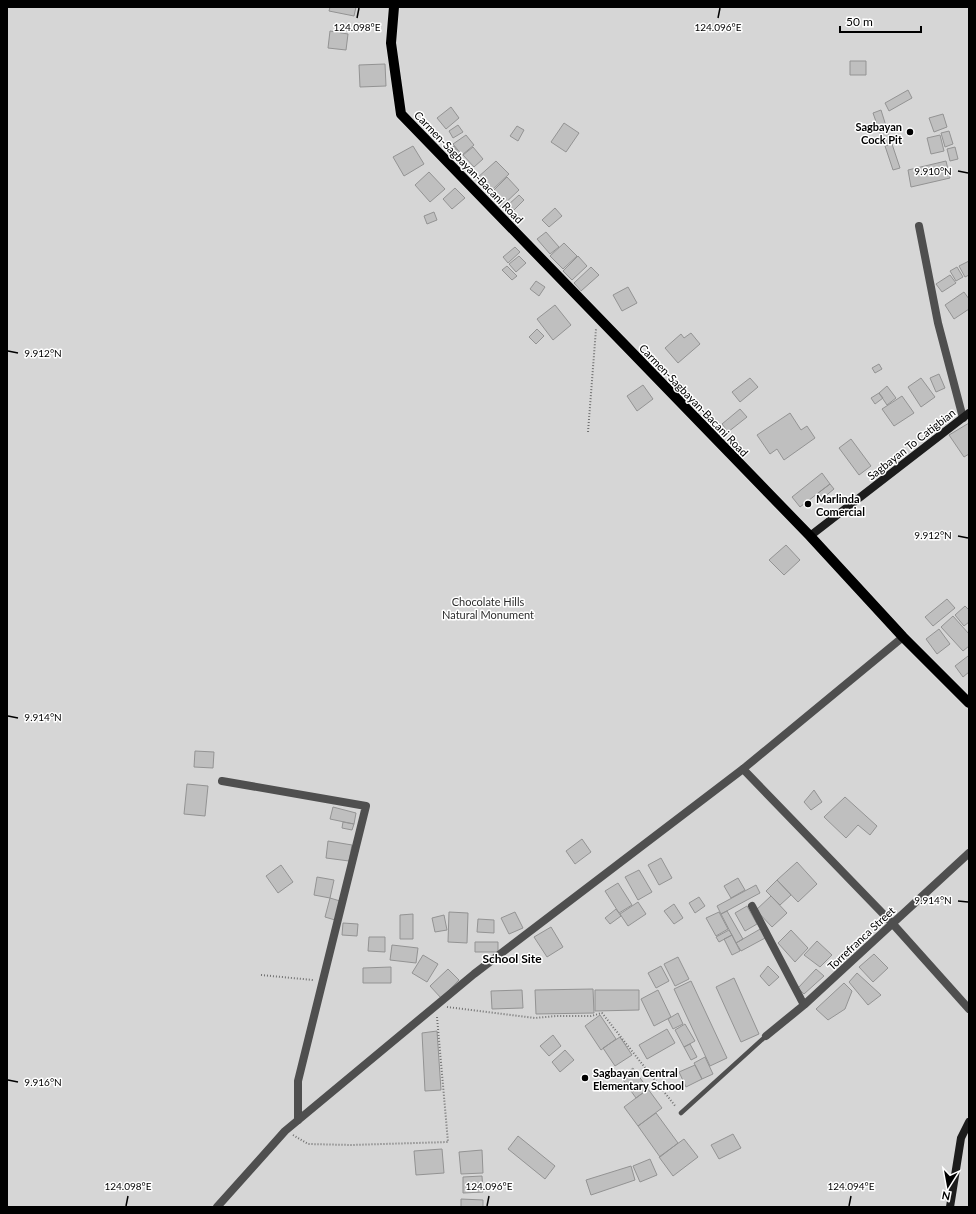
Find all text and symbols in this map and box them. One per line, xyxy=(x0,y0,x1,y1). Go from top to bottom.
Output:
scale bar xyxy=(840,8,921,34)
text: 50 m xyxy=(846,14,873,29)
text: 124.098°E xyxy=(333,21,381,33)
text: 124.096°E xyxy=(694,21,742,33)
street label: Carmen-Sagbayan-Bacani Road xyxy=(412,108,526,226)
place label: Sagbayan Cock Pit xyxy=(856,120,903,146)
marker: Sagbayan Cock Pit xyxy=(905,127,915,137)
text: 9.910°N xyxy=(914,165,952,177)
street label: Carmen-Sagbayan-Bacani Road xyxy=(637,341,751,459)
text: 9.912°N xyxy=(24,347,62,359)
street label: Sagbayan To Catigbian xyxy=(864,406,958,482)
place label: Marlinda Comercial xyxy=(816,492,865,518)
marker: Marlinda Comercial xyxy=(803,499,813,509)
text: 9.912°N xyxy=(914,529,952,541)
park label: Chocolate Hills Natural Monument xyxy=(442,595,534,621)
text: 9.914°N xyxy=(24,711,62,723)
text: 9.914°N xyxy=(914,894,952,906)
street label: Torrefranca Street xyxy=(825,904,897,972)
district label: School Site xyxy=(482,951,542,966)
place label: Sagbayan Central Elementary School xyxy=(593,1066,684,1092)
marker: Sagbayan Central Elementary School xyxy=(580,1073,590,1083)
text: 9.916°N xyxy=(24,1076,62,1088)
north arrow xyxy=(928,1166,968,1206)
text: 124.098°E xyxy=(104,1180,152,1192)
text: 124.096°E xyxy=(465,1180,513,1192)
text: 124.094°E xyxy=(827,1180,875,1192)
text: N xyxy=(941,1189,951,1203)

